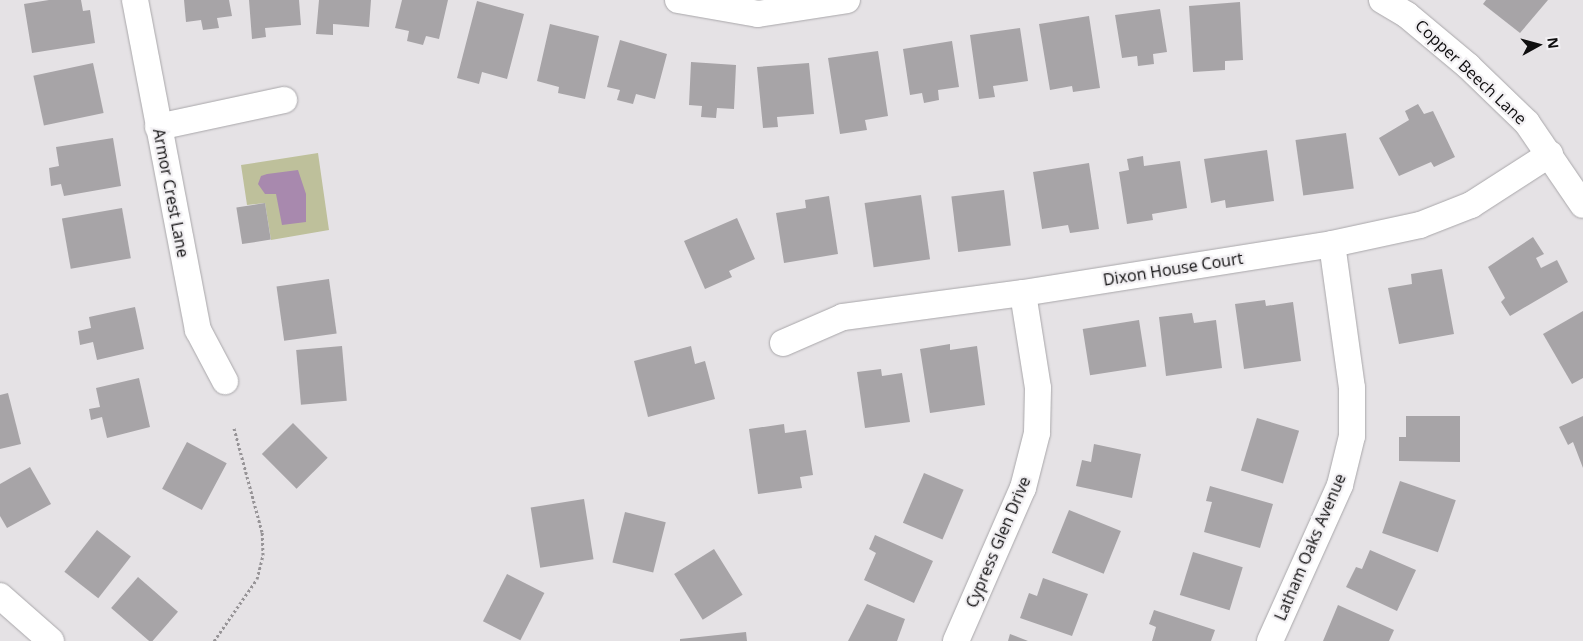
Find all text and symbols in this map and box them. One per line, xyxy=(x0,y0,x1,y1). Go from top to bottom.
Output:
street label: Copper Beech Lane xyxy=(1411,16,1531,128)
north arrow xyxy=(1513,20,1563,70)
text: N xyxy=(1543,36,1564,50)
street label: Armor Crest Lane xyxy=(149,127,193,259)
street label: Dixon House Court xyxy=(1102,248,1244,290)
street label: Latham Oaks Avenue xyxy=(1270,471,1350,623)
street label: Cypress Glen Drive xyxy=(962,474,1034,610)

